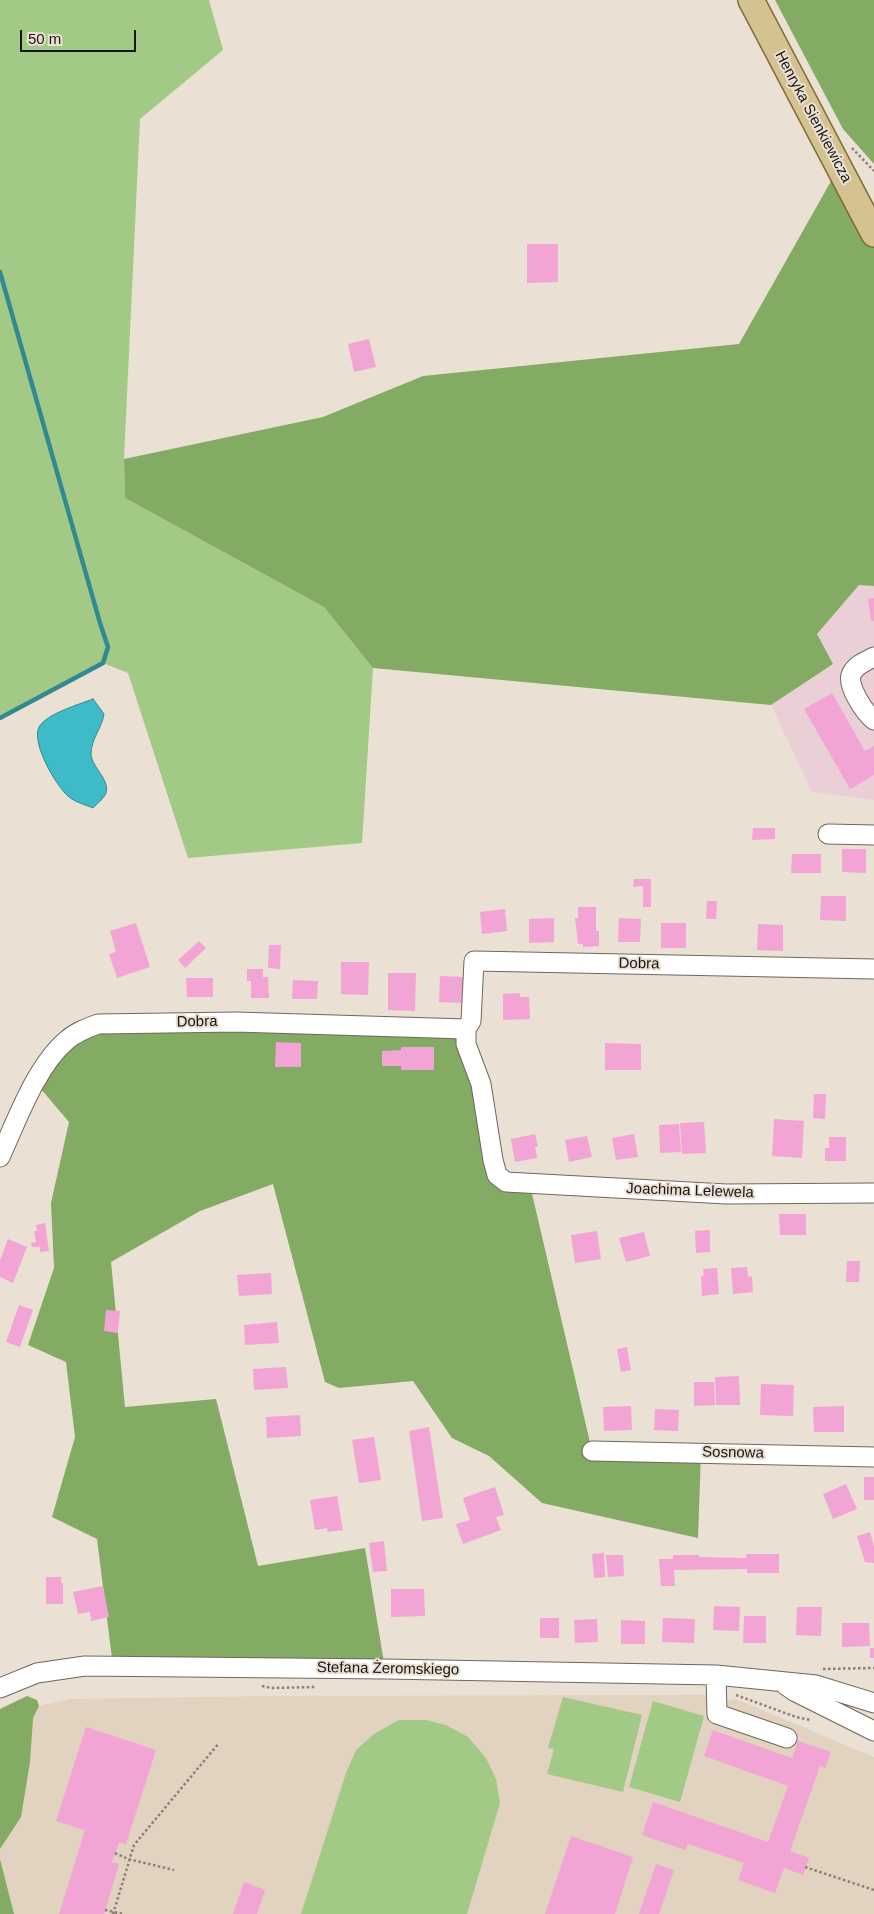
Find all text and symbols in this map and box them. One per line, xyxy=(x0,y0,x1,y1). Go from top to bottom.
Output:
scale bar xyxy=(22,20,139,52)
text: 50 m xyxy=(28,30,61,47)
street label: Henryka Sienkiewicza xyxy=(771,48,855,186)
street label: Dobra xyxy=(618,955,660,973)
street label: Dobra xyxy=(176,1013,218,1031)
street label: Joachima Lelewela xyxy=(626,1180,754,1202)
street label: Sosnowa xyxy=(702,1443,764,1463)
street label: Stefana Żeromskiego xyxy=(317,1659,459,1679)

